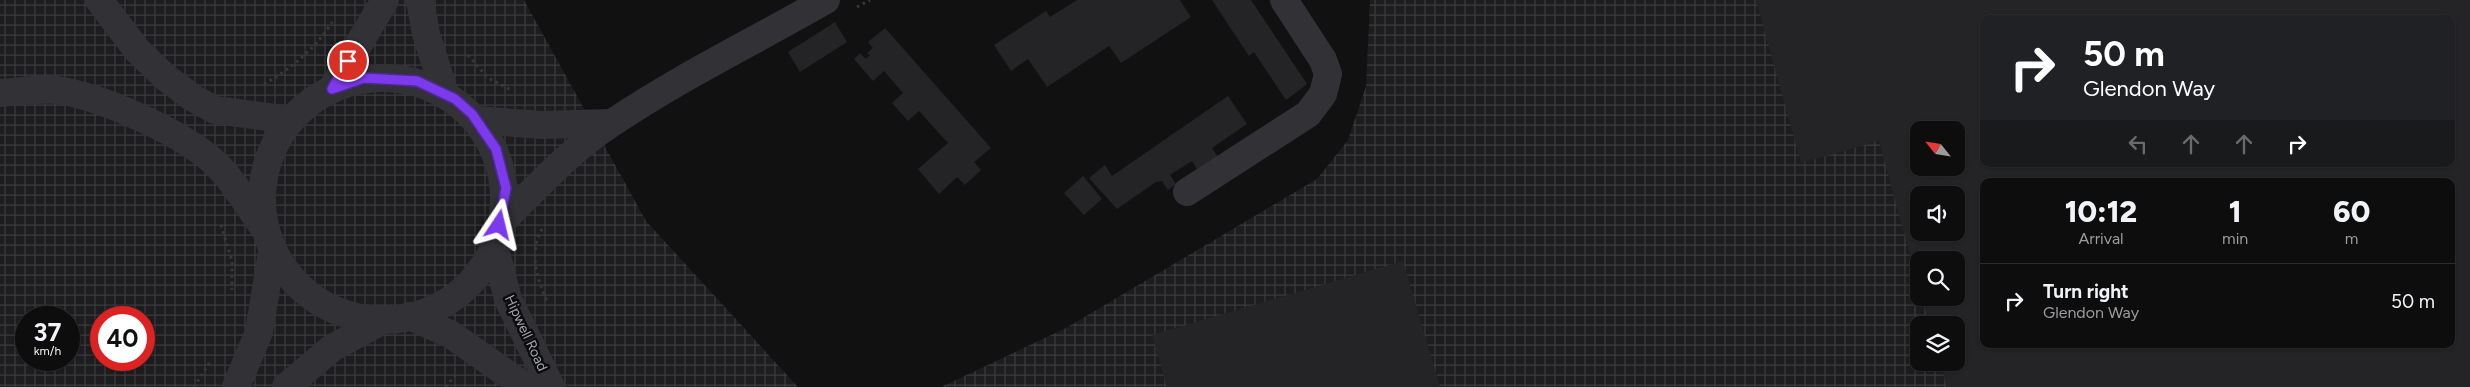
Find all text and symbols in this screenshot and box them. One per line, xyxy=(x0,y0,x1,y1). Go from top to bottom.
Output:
text: 50 m xyxy=(2083,33,2165,75)
icon: right xyxy=(2000,35,2065,100)
pin xyxy=(327,40,369,82)
icon: arrive xyxy=(334,47,362,75)
text: Glendon Way xyxy=(2083,75,2215,102)
north arrow xyxy=(1910,121,1965,176)
map controls xyxy=(1910,121,1965,371)
icon: left xyxy=(2124,130,2152,158)
icon: ahead xyxy=(2177,130,2205,158)
icon: ahead xyxy=(2230,130,2258,158)
icon: right xyxy=(2283,130,2311,158)
button: sound xyxy=(1910,186,1965,241)
text: 10:12 xyxy=(2065,193,2137,230)
text: 1 xyxy=(2229,193,2242,230)
text: 60 xyxy=(2333,193,2370,230)
position arrow xyxy=(472,198,524,250)
text: Arrival xyxy=(2078,229,2124,248)
text: min xyxy=(2222,229,2248,248)
text: m xyxy=(2345,229,2358,248)
button: search xyxy=(1910,251,1965,306)
text: Turn right xyxy=(2043,280,2129,303)
icon: right xyxy=(2000,287,2028,315)
text: 50 m xyxy=(2391,290,2435,313)
street label: Hipwell Road xyxy=(501,292,551,374)
text: Glendon Way xyxy=(2043,303,2139,322)
speed limit sign: 40 xyxy=(90,306,155,371)
button: layers xyxy=(1910,316,1965,371)
text: 37 xyxy=(34,317,61,347)
text: km/h xyxy=(34,344,61,358)

